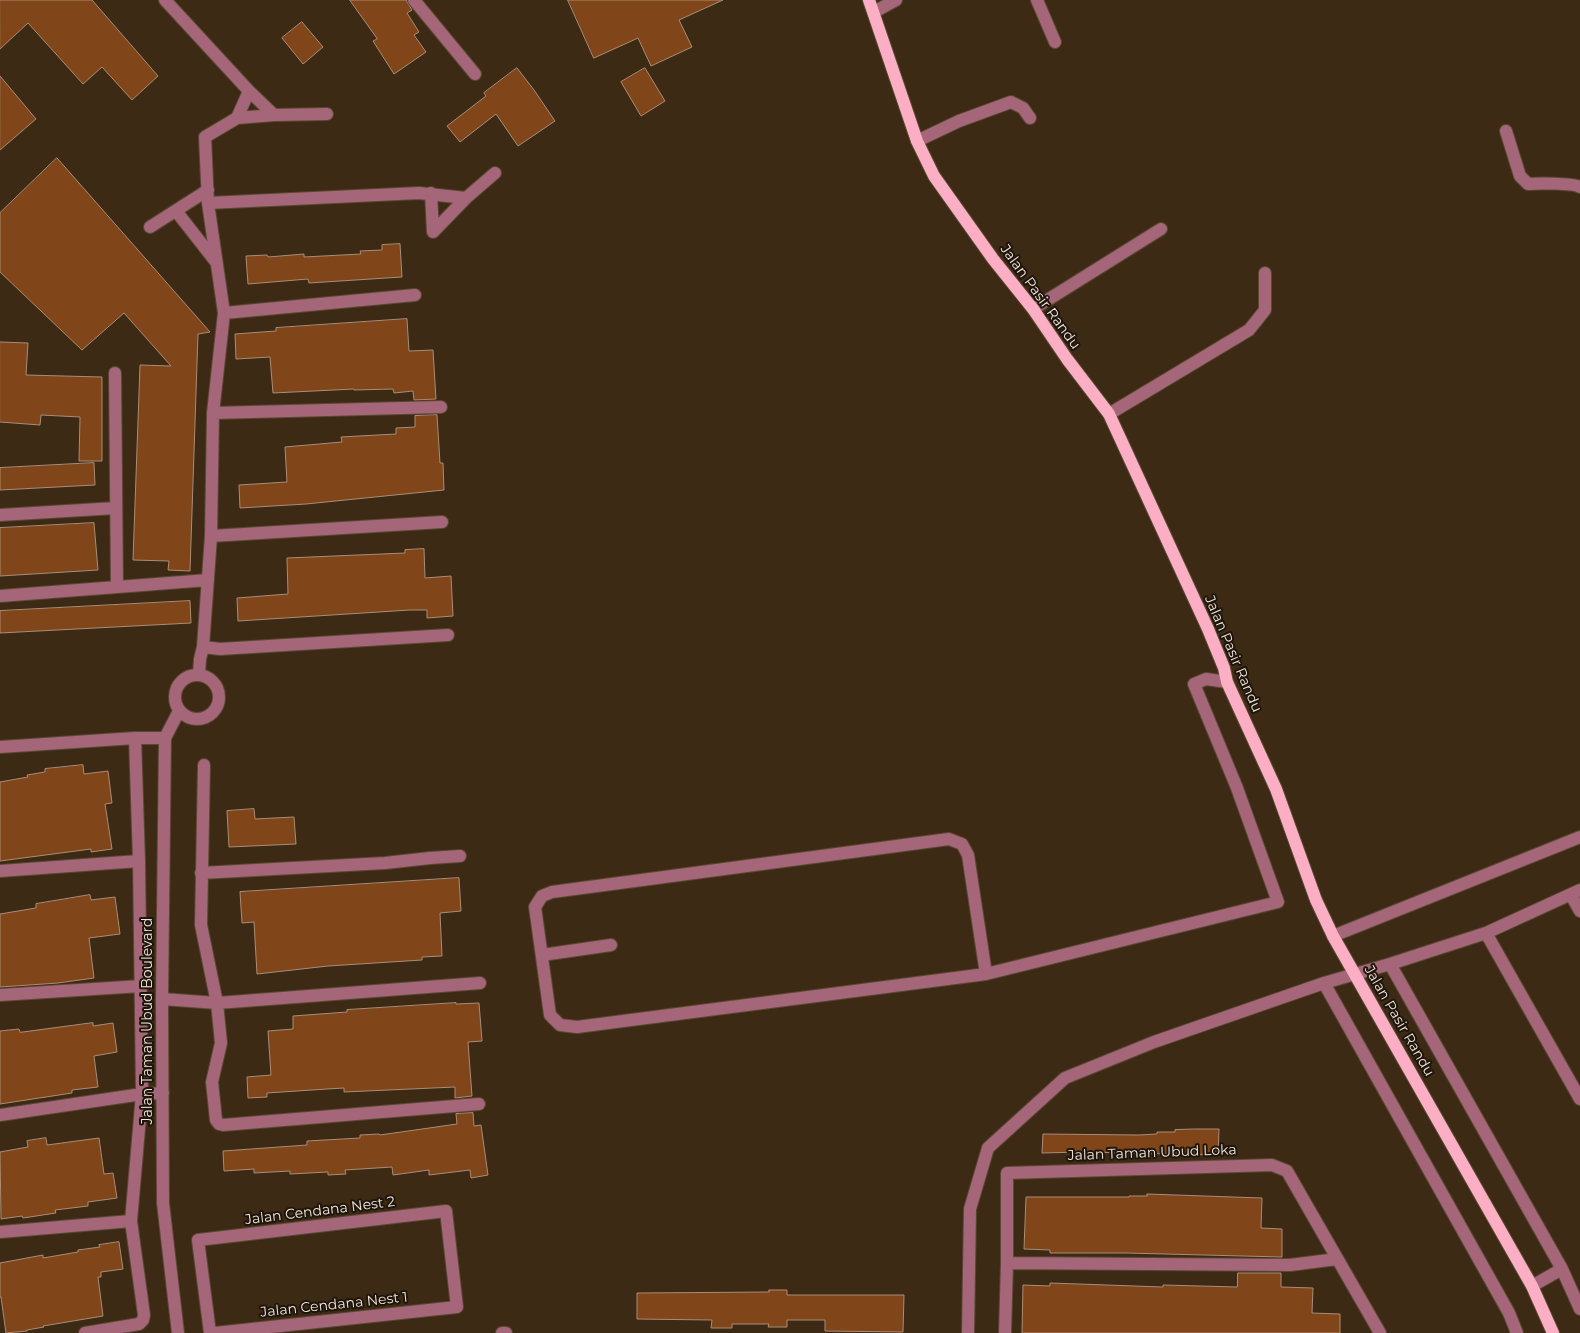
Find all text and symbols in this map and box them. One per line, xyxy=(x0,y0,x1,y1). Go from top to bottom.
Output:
street label: Jalan Pasir Randu xyxy=(996,241,1084,353)
street label: Jalan Pasir Randu xyxy=(1201,593,1265,715)
street label: Jalan Taman Ubud Boulevard xyxy=(140,917,156,1125)
street label: Jalan Pasir Randu xyxy=(1360,963,1438,1079)
street label: Jalan Taman Ubud Loka xyxy=(1067,1142,1237,1164)
street label: Jalan Cendana Nest 2 xyxy=(244,1193,396,1229)
street label: Jalan Cendana Nest 1 xyxy=(259,1289,409,1321)

